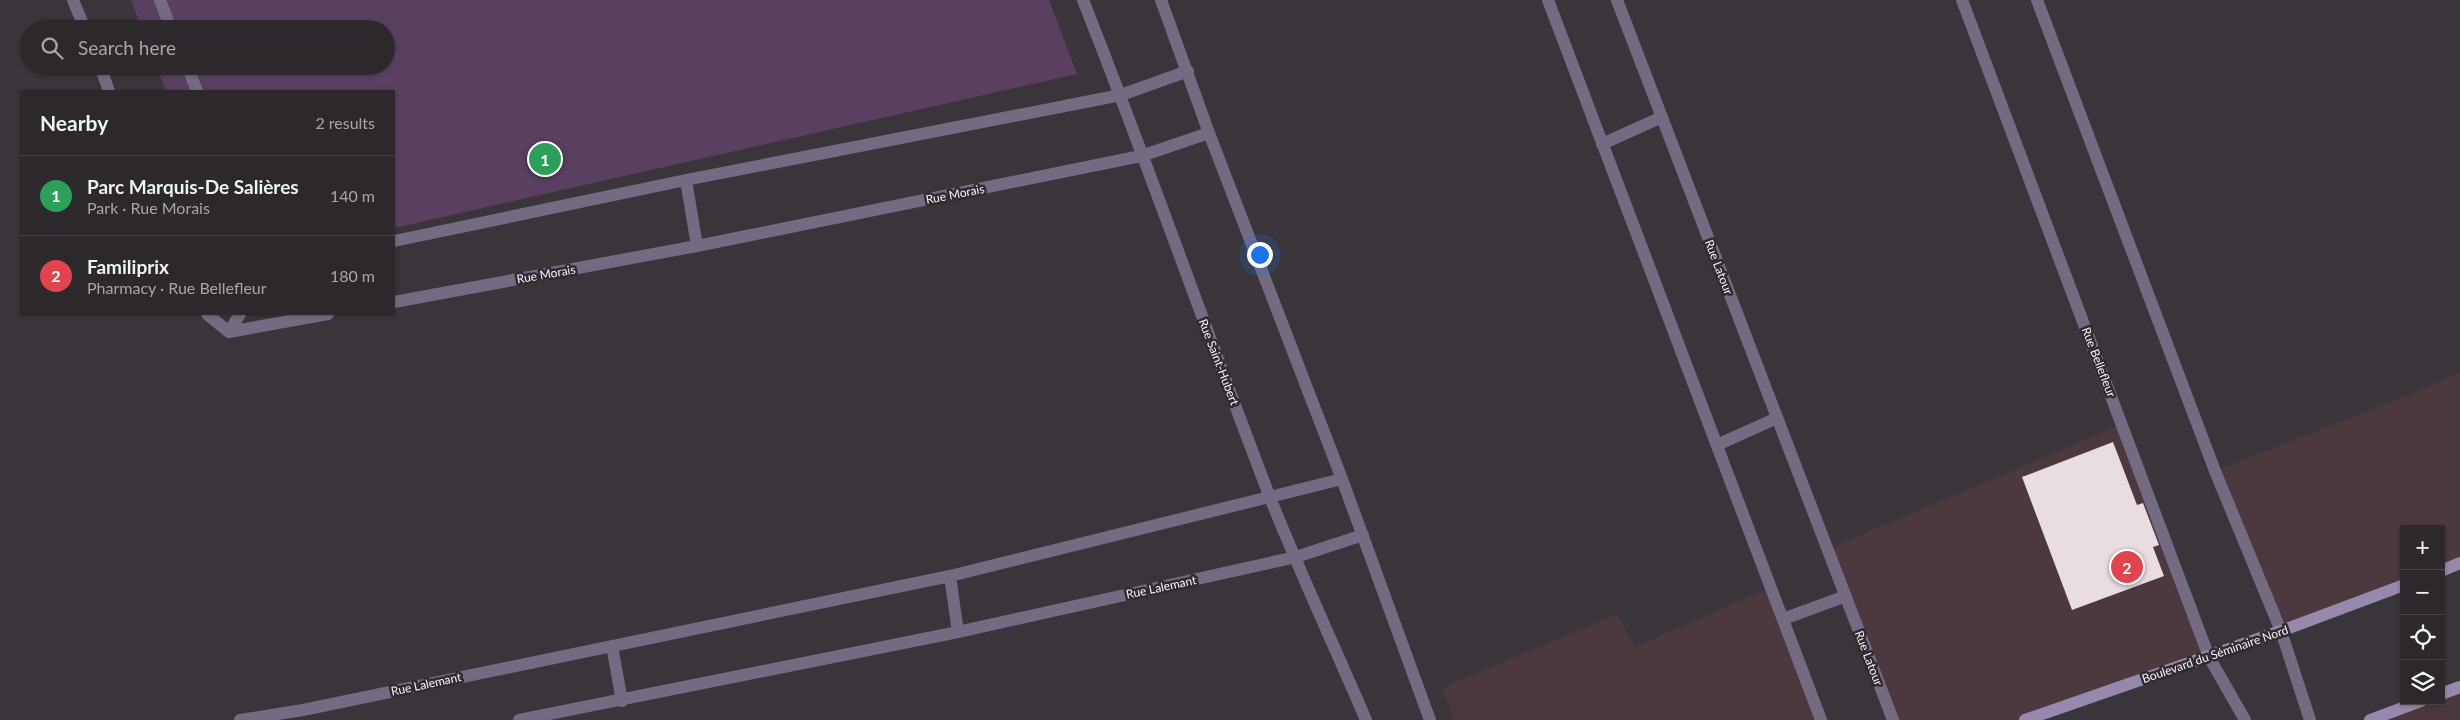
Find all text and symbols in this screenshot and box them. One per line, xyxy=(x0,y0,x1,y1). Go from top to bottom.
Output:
search box xyxy=(20,20,395,75)
icon: search xyxy=(38,34,66,62)
text: Search here xyxy=(78,36,176,59)
text: Nearby xyxy=(40,110,108,135)
text: 2 results xyxy=(315,113,375,132)
pin: 1 xyxy=(529,140,561,178)
text: Parc Marquis-De Salières xyxy=(87,175,299,198)
street label: Rue Morais xyxy=(924,181,986,207)
text: 1 xyxy=(51,186,61,205)
text: 140 m xyxy=(330,186,375,205)
text: Park · Rue Morais xyxy=(87,198,210,217)
street label: Rue Latour xyxy=(1702,237,1737,297)
your location xyxy=(1247,242,1273,268)
text: Familiprix xyxy=(87,255,169,278)
street label: Rue Morais xyxy=(515,261,577,287)
text: 2 xyxy=(51,266,61,285)
text: 180 m xyxy=(330,266,375,285)
text: Pharmacy · Rue Bellefleur xyxy=(87,278,267,297)
street label: Rue Saint-Hubert xyxy=(1196,317,1243,408)
street label: Rue Bellefleur xyxy=(2079,325,2119,400)
map controls xyxy=(2400,525,2445,705)
button: + xyxy=(2400,525,2445,570)
pin: 2 xyxy=(2111,548,2143,586)
button: − xyxy=(2400,570,2445,615)
street label: Rue Lalemant xyxy=(1125,572,1198,602)
button: locate xyxy=(2400,615,2445,660)
street label: Boulevard du Séminaire Nord xyxy=(2140,622,2290,686)
street label: Rue Latour xyxy=(1852,628,1887,688)
button: layers xyxy=(2400,660,2445,705)
street label: Rue Lalemant xyxy=(390,669,463,699)

